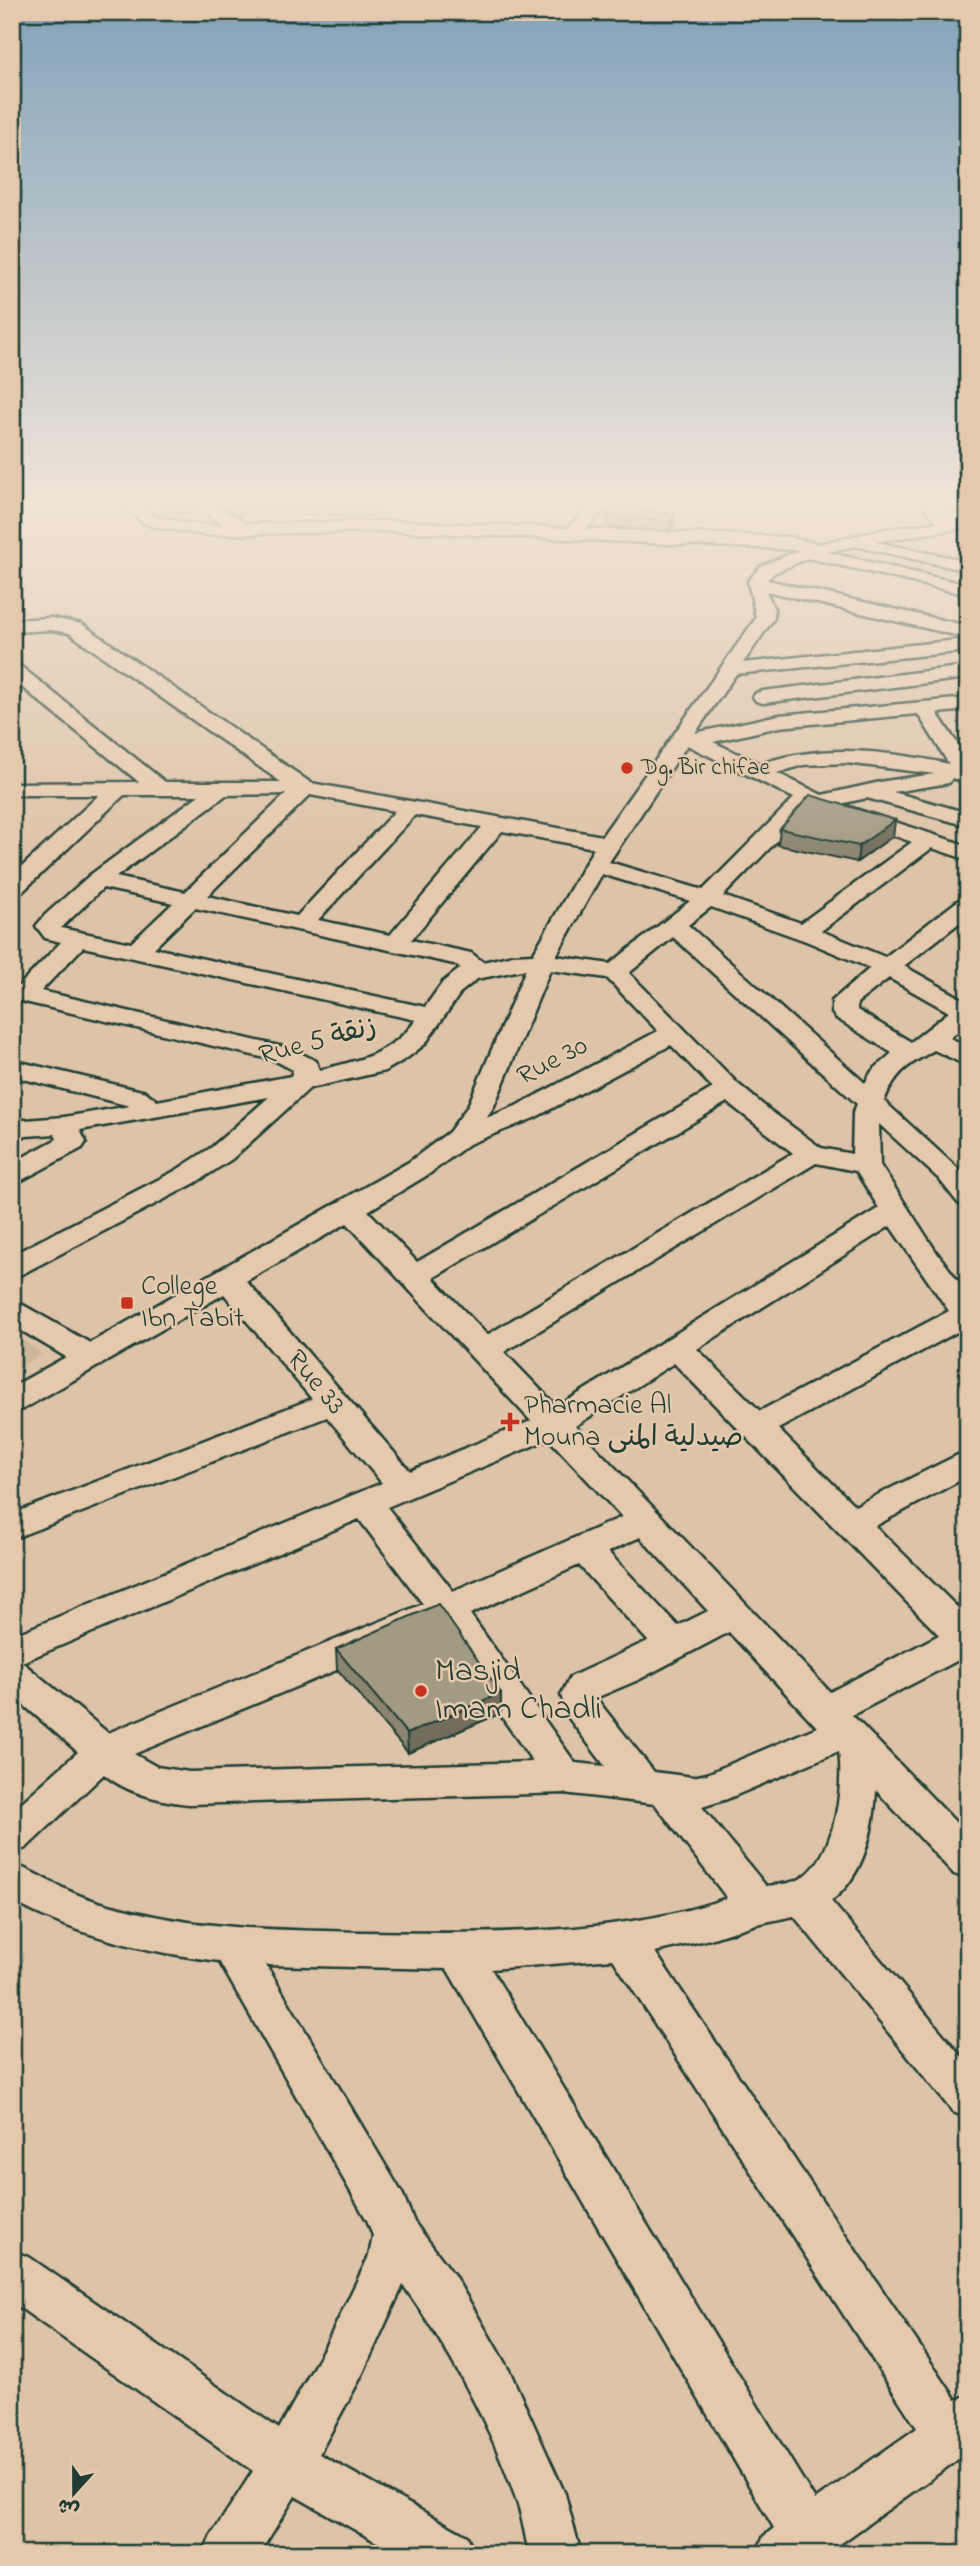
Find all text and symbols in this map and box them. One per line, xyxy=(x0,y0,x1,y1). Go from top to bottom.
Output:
place label: Dg. Bir chifae xyxy=(640,752,771,786)
marker: Dg. Bir chifae xyxy=(619,760,635,776)
street label: Rue 5 زنقة xyxy=(255,1007,381,1077)
street label: Rue 30 xyxy=(510,1026,596,1098)
place label: College Ibn Tabit xyxy=(141,1267,244,1340)
marker: College Ibn Tabit xyxy=(119,1295,135,1311)
street label: Rue 33 xyxy=(275,1341,355,1425)
place label: Pharmacie Al Mouna صيدلية المنى xyxy=(524,1386,743,1459)
marker: Pharmacie Al Mouna صيدلية المنى xyxy=(502,1414,518,1430)
place label: Masjid Imam Chadli xyxy=(435,1648,602,1734)
marker: Masjid Imam Chadli xyxy=(413,1683,429,1699)
north arrow xyxy=(38,2458,108,2528)
text: ش xyxy=(54,2490,83,2523)

